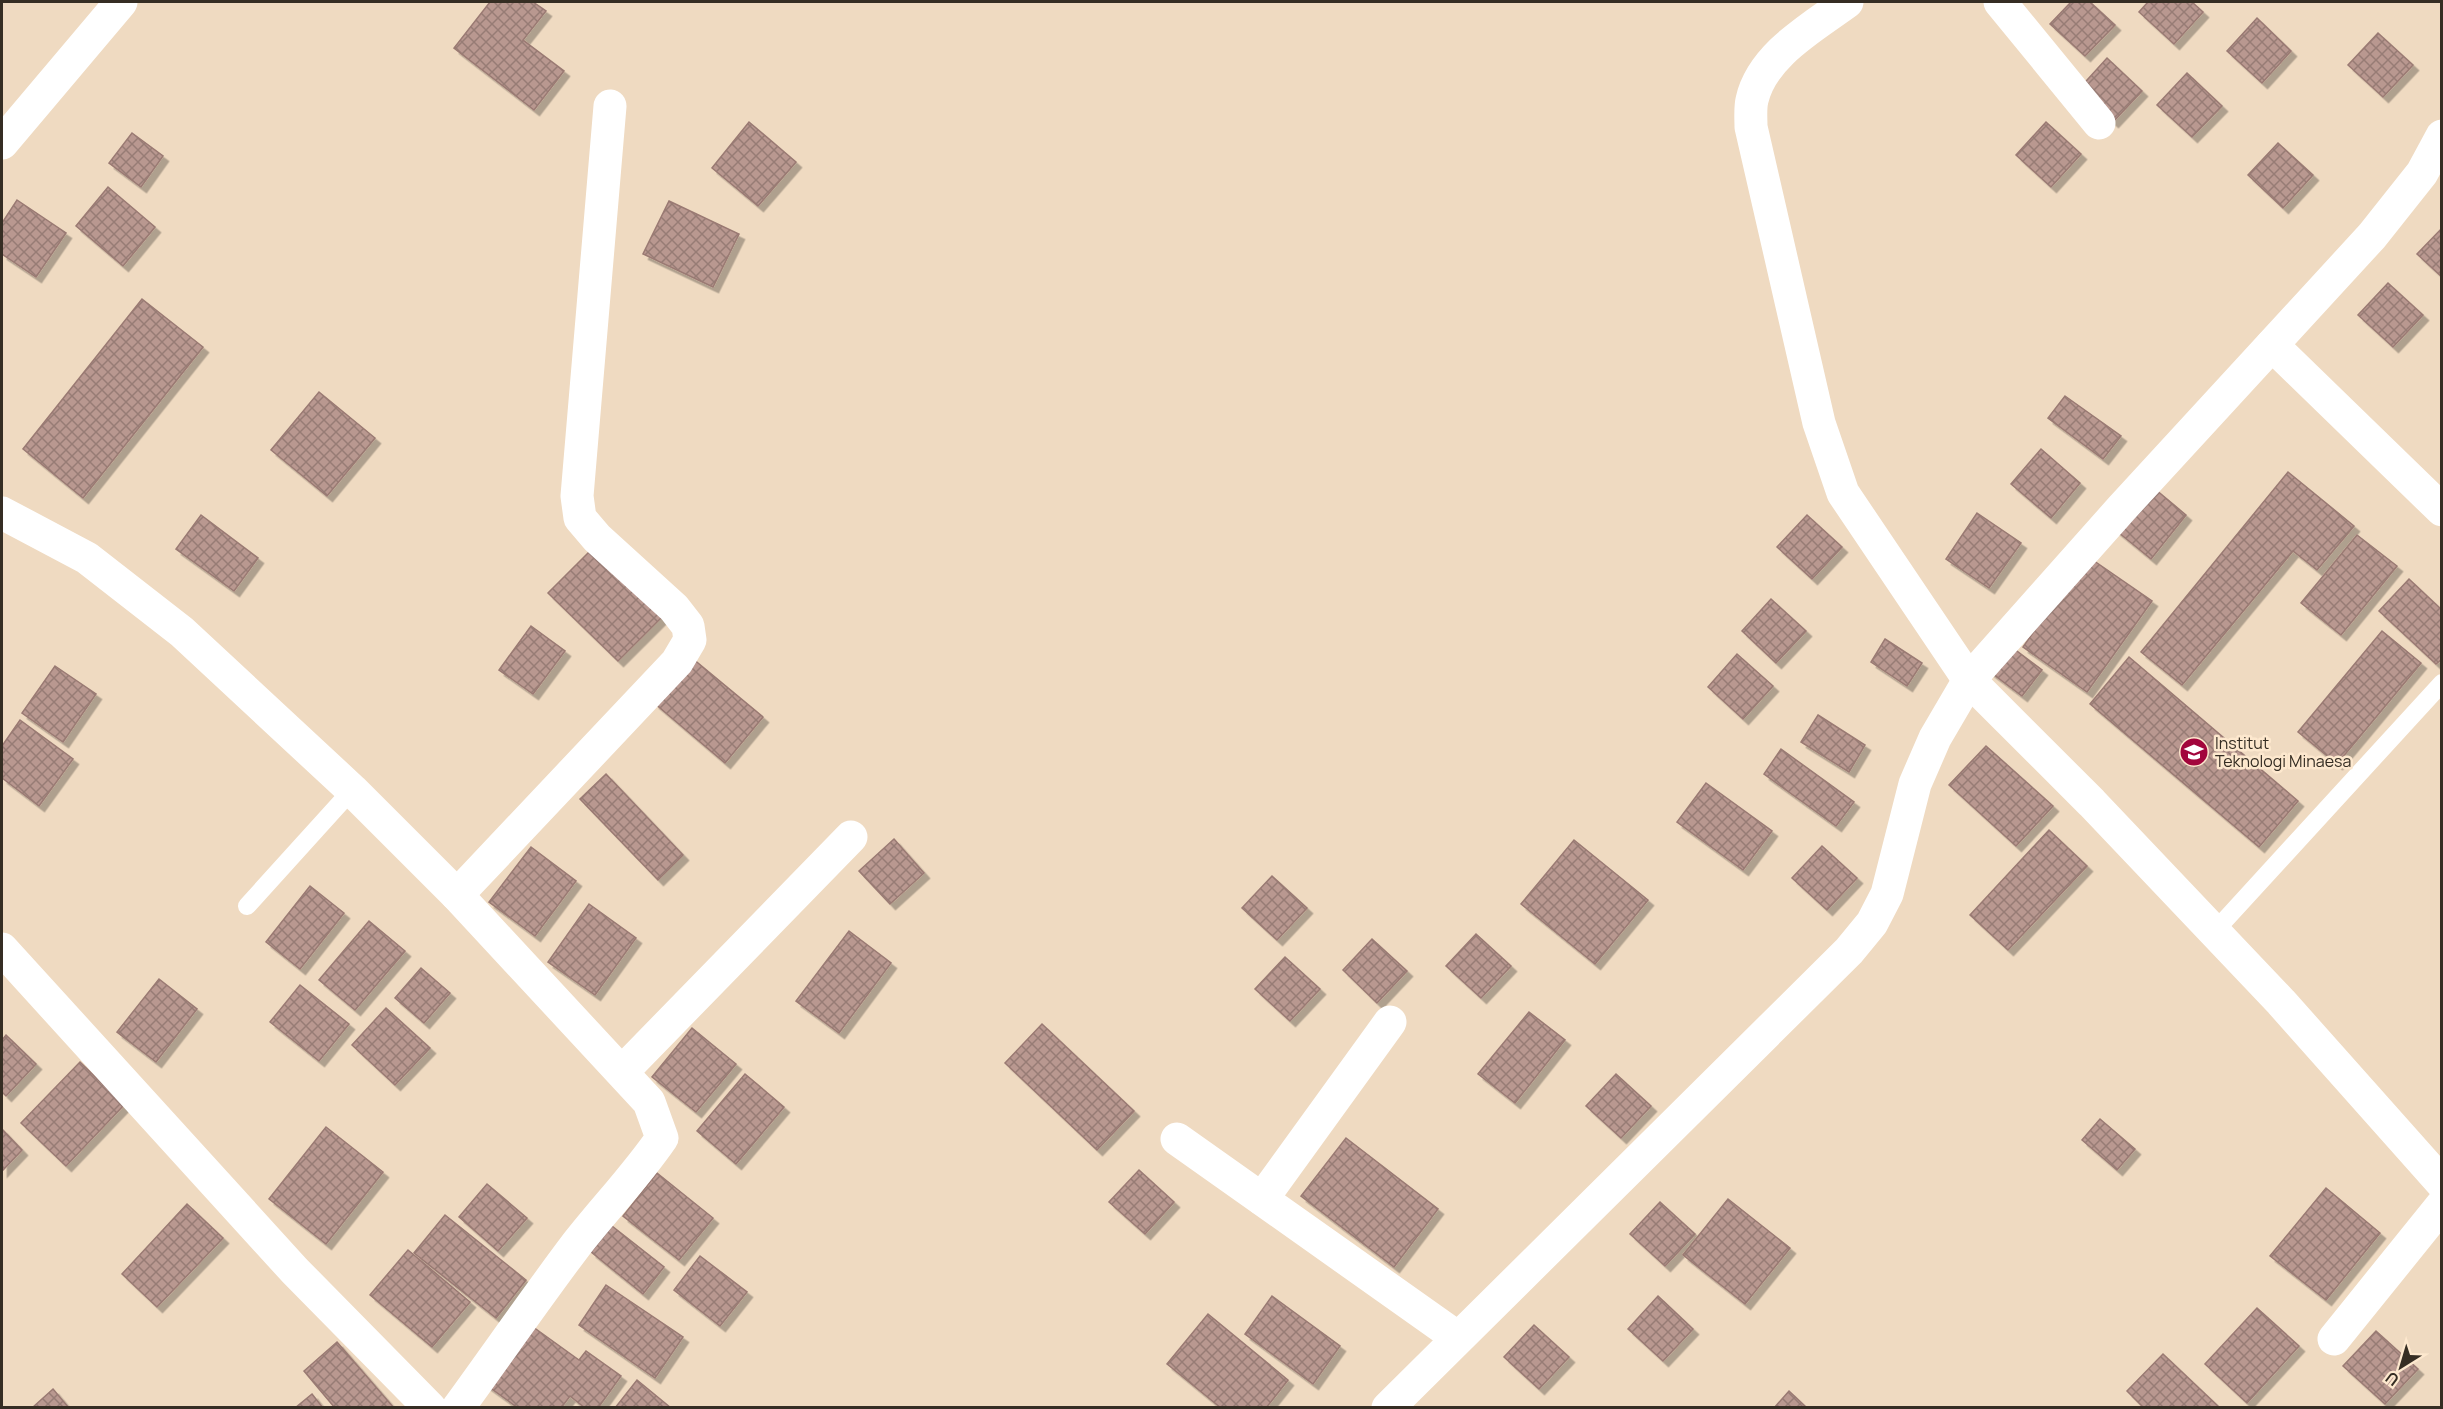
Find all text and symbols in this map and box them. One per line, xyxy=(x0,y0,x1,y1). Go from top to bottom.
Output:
place label: Institut Teknologi Minaesa xyxy=(2215,732,2351,772)
school or university icon: Institut Teknologi Minaesa xyxy=(2178,736,2210,768)
north arrow xyxy=(2371,1337,2431,1397)
text: U xyxy=(2381,1367,2403,1391)

